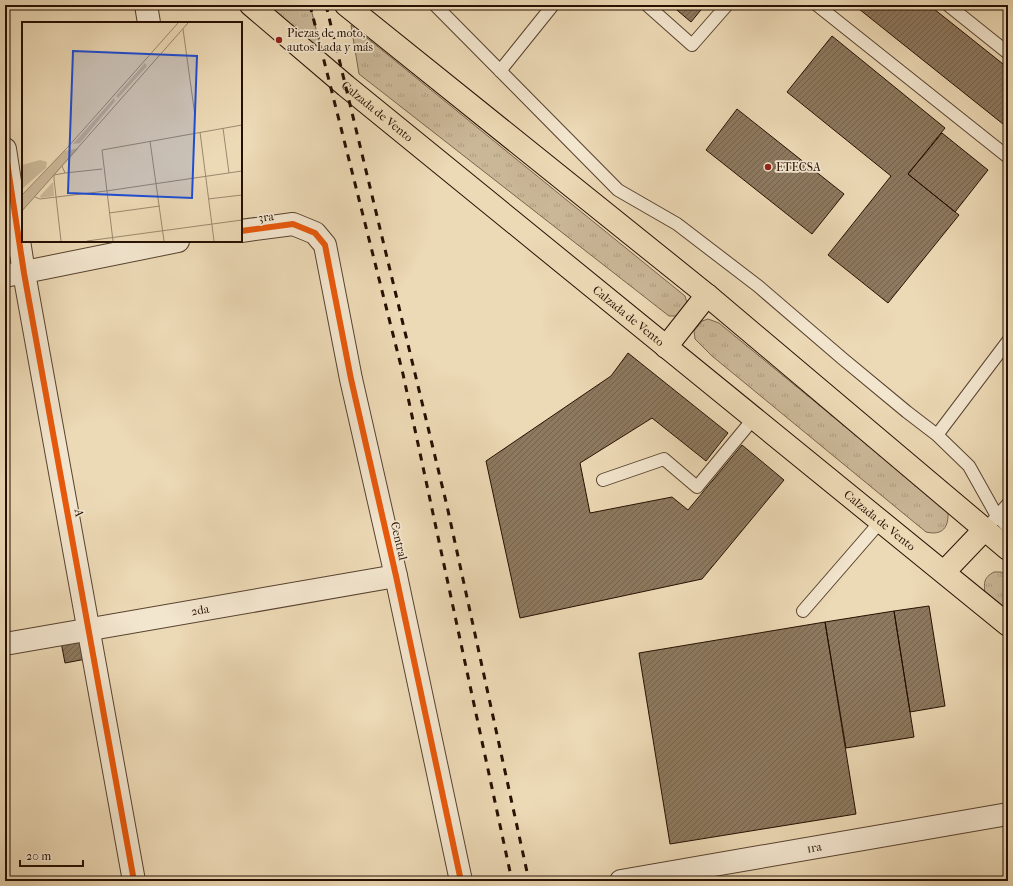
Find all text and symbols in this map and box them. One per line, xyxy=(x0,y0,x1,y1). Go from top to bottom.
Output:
inset map xyxy=(22,22,242,242)
place label: Piezas de moto, autos Lada y más xyxy=(287,26,374,54)
marker: Piezas de moto, autos Lada y más xyxy=(274,35,284,45)
street label: Calzada de Vento xyxy=(339,78,416,145)
place label: ETECSA xyxy=(776,160,821,174)
marker: ETECSA xyxy=(763,162,773,172)
street label: 3ra xyxy=(257,209,275,225)
street label: Calzada de Vento xyxy=(590,283,667,349)
street label: Calzada de Vento xyxy=(841,487,918,554)
street label: A xyxy=(71,507,87,518)
street label: Central xyxy=(388,520,410,562)
street label: 2da xyxy=(190,602,211,619)
street label: 1ra xyxy=(806,839,823,856)
scale bar xyxy=(20,842,83,868)
text: 20 m xyxy=(26,849,51,863)

